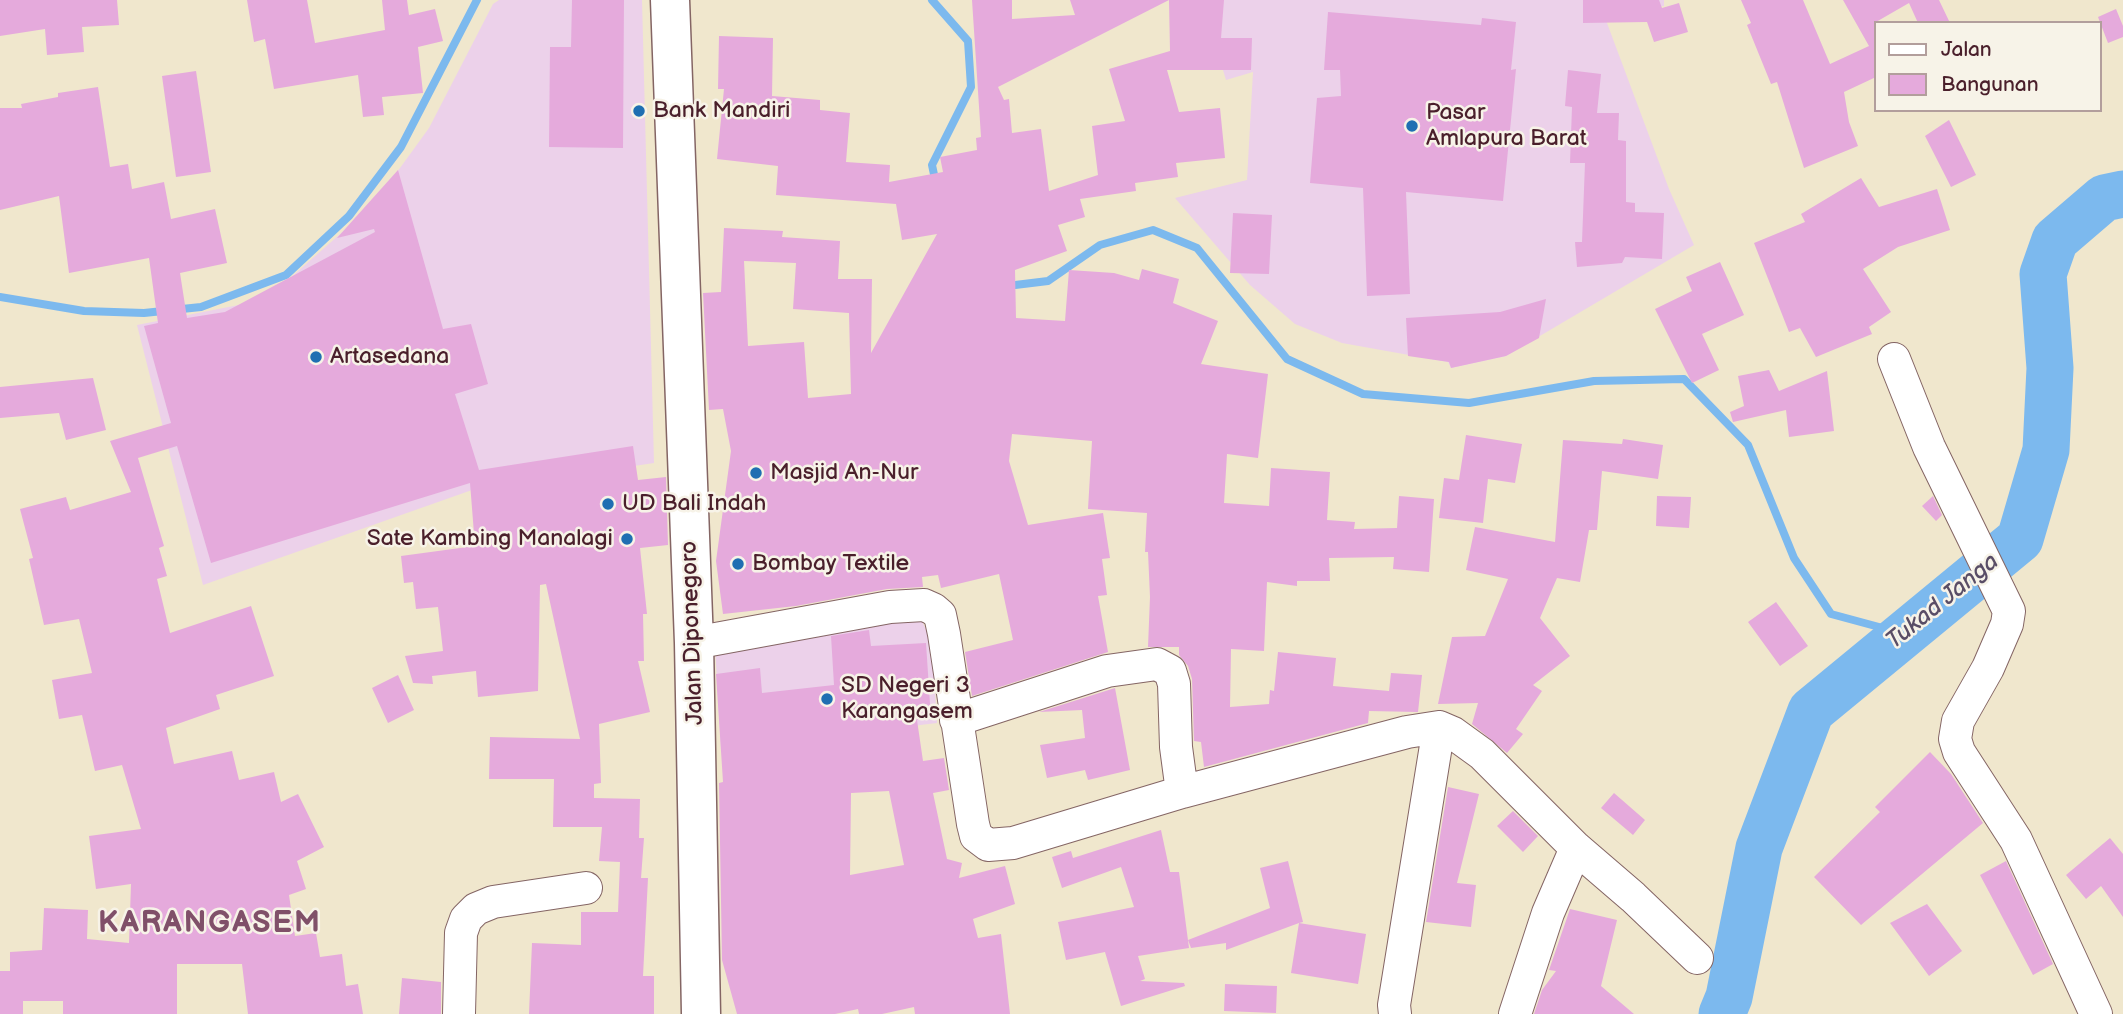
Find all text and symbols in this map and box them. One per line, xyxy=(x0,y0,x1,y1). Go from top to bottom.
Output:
legend xyxy=(1874,21,2102,112)
text: Jalan xyxy=(1941,37,1992,62)
text: Bangunan xyxy=(1941,72,2039,97)
place label: Bank Mandiri xyxy=(653,97,790,125)
place label: Pasar Amlapura Barat xyxy=(1426,99,1587,153)
marker: Bank Mandiri xyxy=(631,103,647,119)
marker: Pasar Amlapura Barat xyxy=(1404,118,1420,134)
place label: Artasedana xyxy=(330,343,449,371)
marker: Artasedana xyxy=(308,349,324,365)
place label: Masjid An-Nur xyxy=(770,459,918,487)
marker: Masjid An-Nur xyxy=(748,465,764,481)
place label: UD Bali Indah xyxy=(622,490,766,518)
marker: UD Bali Indah xyxy=(600,496,616,512)
place label: Sate Kambing Manalagi xyxy=(367,525,613,553)
marker: Sate Kambing Manalagi xyxy=(619,531,635,547)
street label: Jalan Diponegoro xyxy=(676,540,710,726)
water label: Tukad Janga xyxy=(1881,548,2005,656)
place label: Bombay Textile xyxy=(752,550,909,578)
marker: Bombay Textile xyxy=(730,556,746,572)
place label: SD Negeri 3 Karangasem xyxy=(841,672,973,726)
marker: SD Negeri 3 Karangasem xyxy=(819,691,835,707)
district label: KARANGASEM xyxy=(99,906,321,942)

